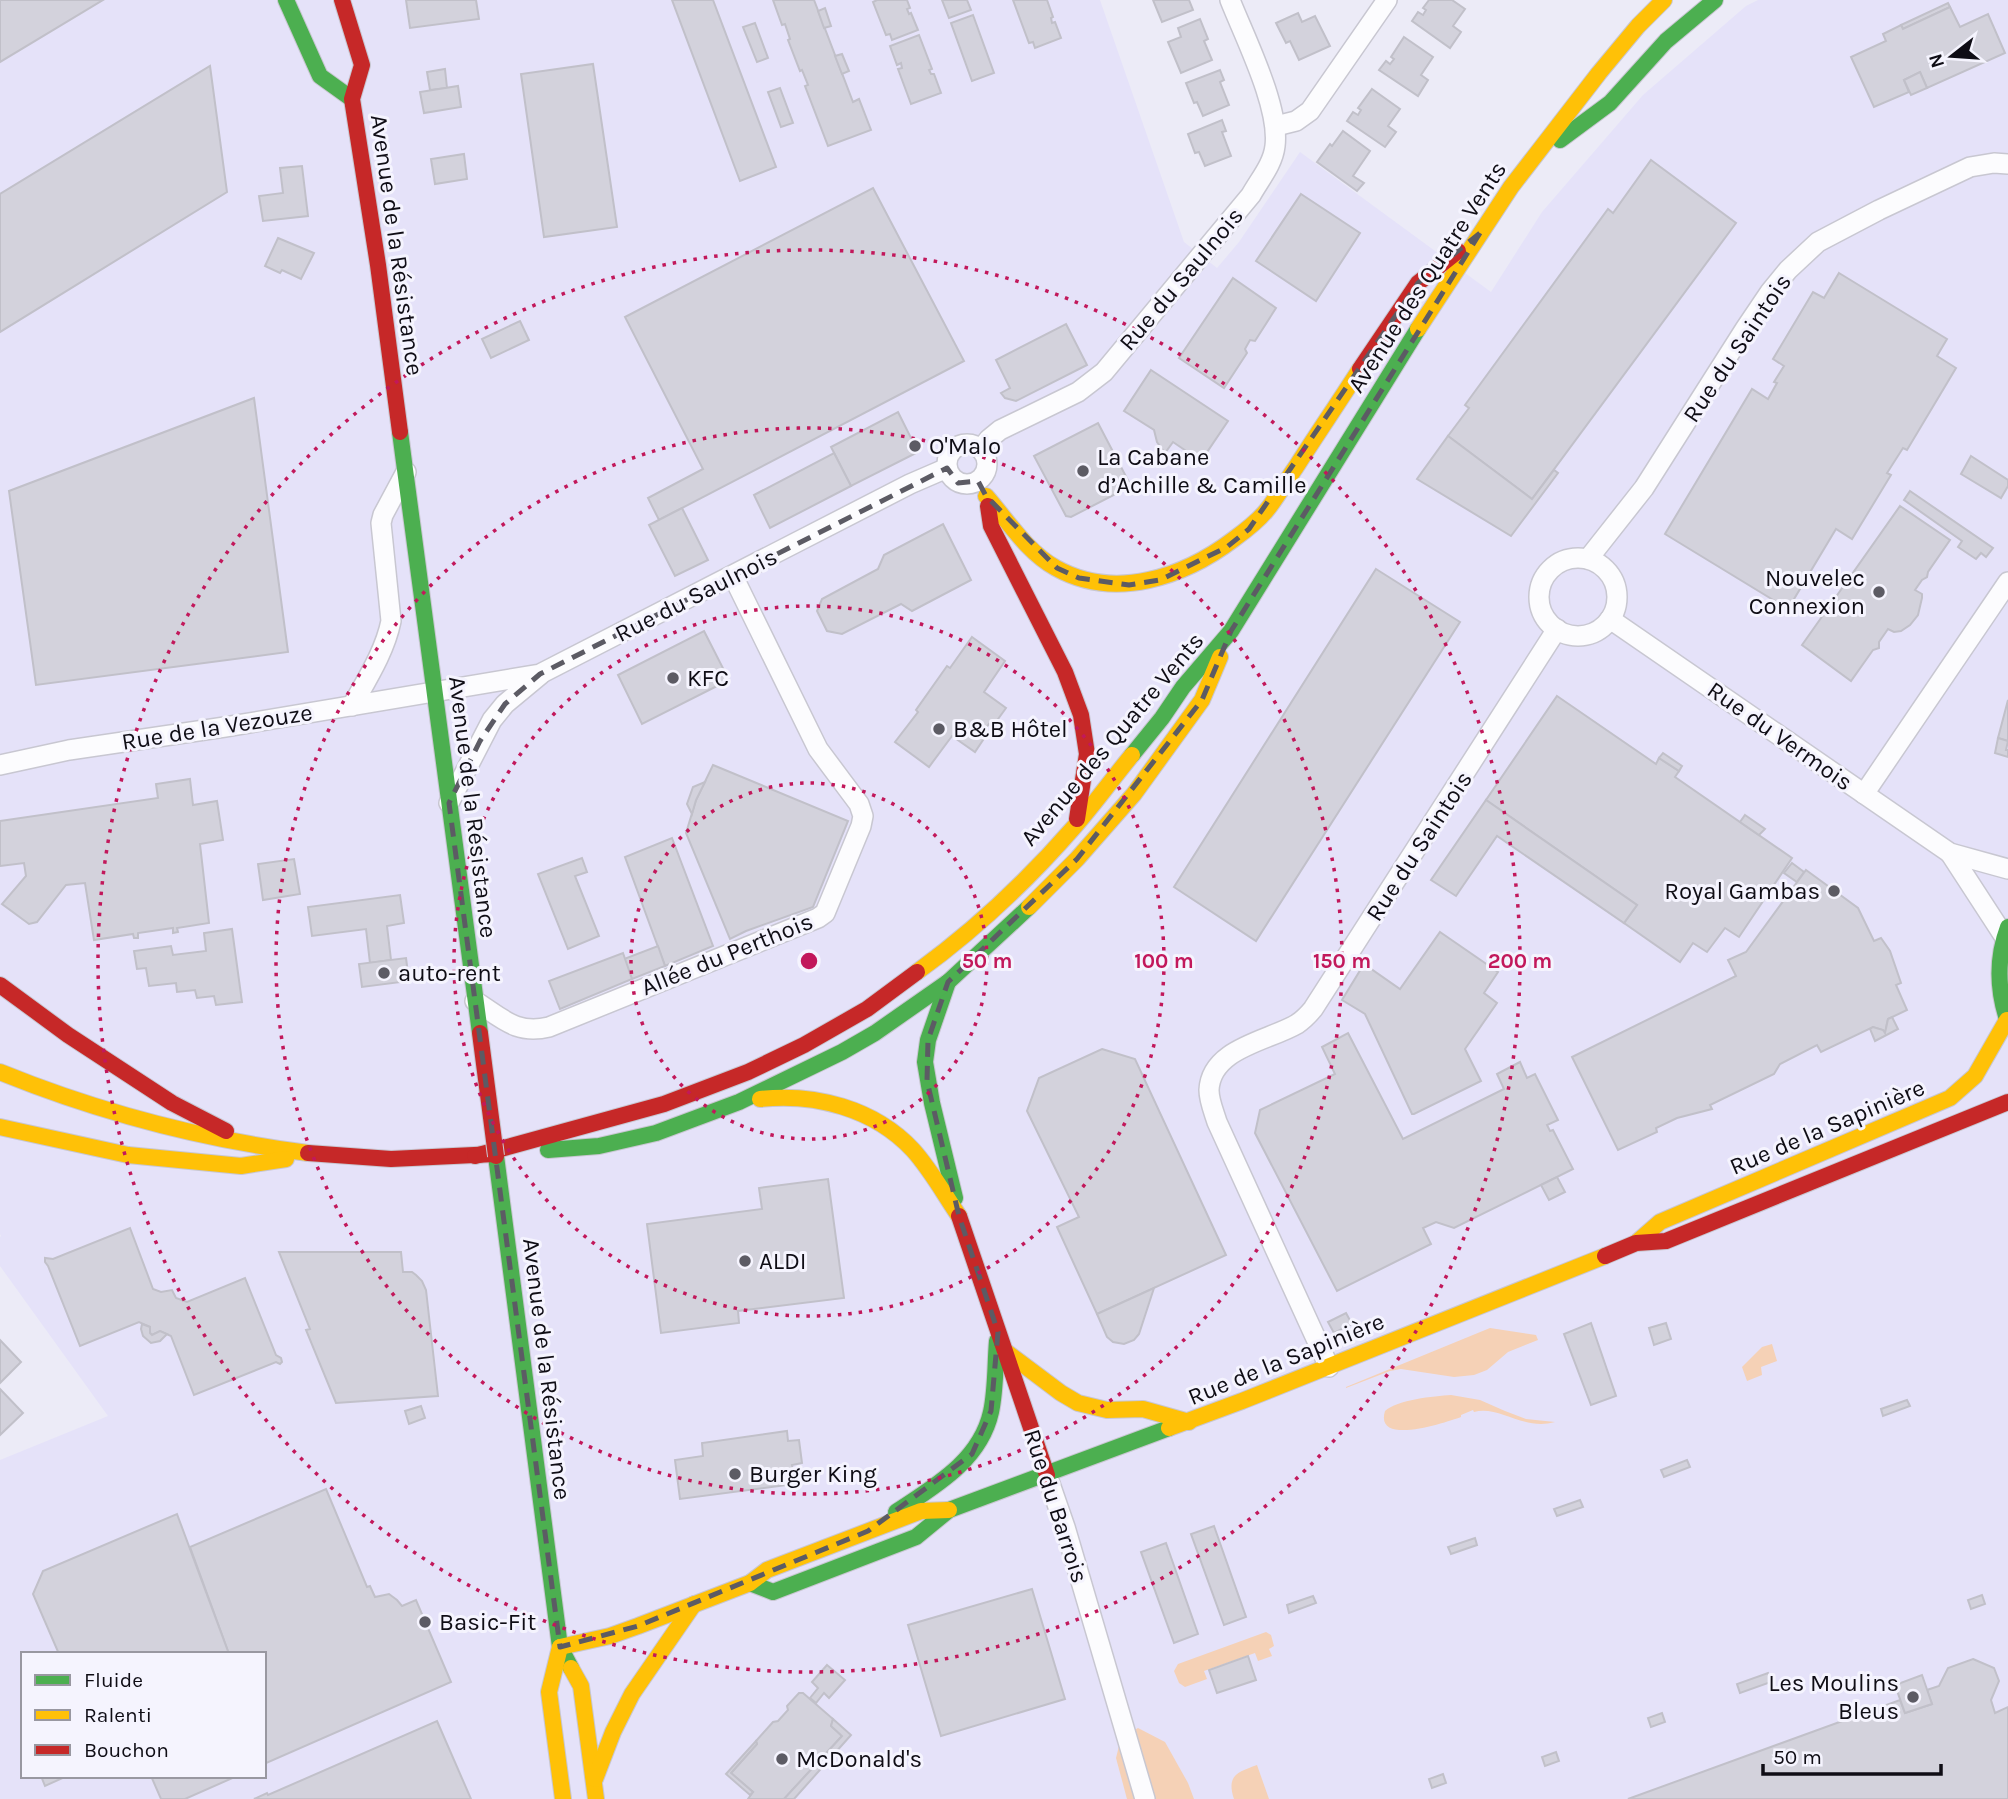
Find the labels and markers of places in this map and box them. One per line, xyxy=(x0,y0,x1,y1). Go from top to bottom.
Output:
place label: O'Malo xyxy=(929,432,1001,460)
marker: O'Malo xyxy=(907,438,923,454)
place label: La Cabane d’Achille & Camille xyxy=(1097,443,1307,499)
marker: La Cabane d’Achille & Camille xyxy=(1075,463,1091,479)
place label: Nouvelec Connexion xyxy=(1749,564,1865,620)
marker: Nouvelec Connexion xyxy=(1871,584,1887,600)
place label: KFC xyxy=(687,664,729,692)
marker: KFC xyxy=(665,670,681,686)
place label: B&B Hôtel xyxy=(953,715,1068,743)
marker: B&B Hôtel xyxy=(931,721,947,737)
place label: Royal Gambas xyxy=(1664,877,1820,905)
marker: Royal Gambas xyxy=(1826,883,1842,899)
centre of rings xyxy=(797,949,821,973)
place label: auto-rent xyxy=(398,959,501,987)
marker: auto-rent xyxy=(376,965,392,981)
place label: ALDI xyxy=(759,1247,807,1275)
marker: ALDI xyxy=(737,1253,753,1269)
place label: Burger King xyxy=(749,1460,877,1488)
marker: Burger King xyxy=(727,1466,743,1482)
place label: Basic-Fit xyxy=(439,1608,536,1636)
marker: Basic-Fit xyxy=(417,1614,433,1630)
place label: Les Moulins Bleus xyxy=(1768,1669,1899,1725)
marker: Les Moulins Bleus xyxy=(1905,1689,1921,1705)
place label: McDonald's xyxy=(796,1745,922,1773)
marker: McDonald's xyxy=(774,1751,790,1767)

